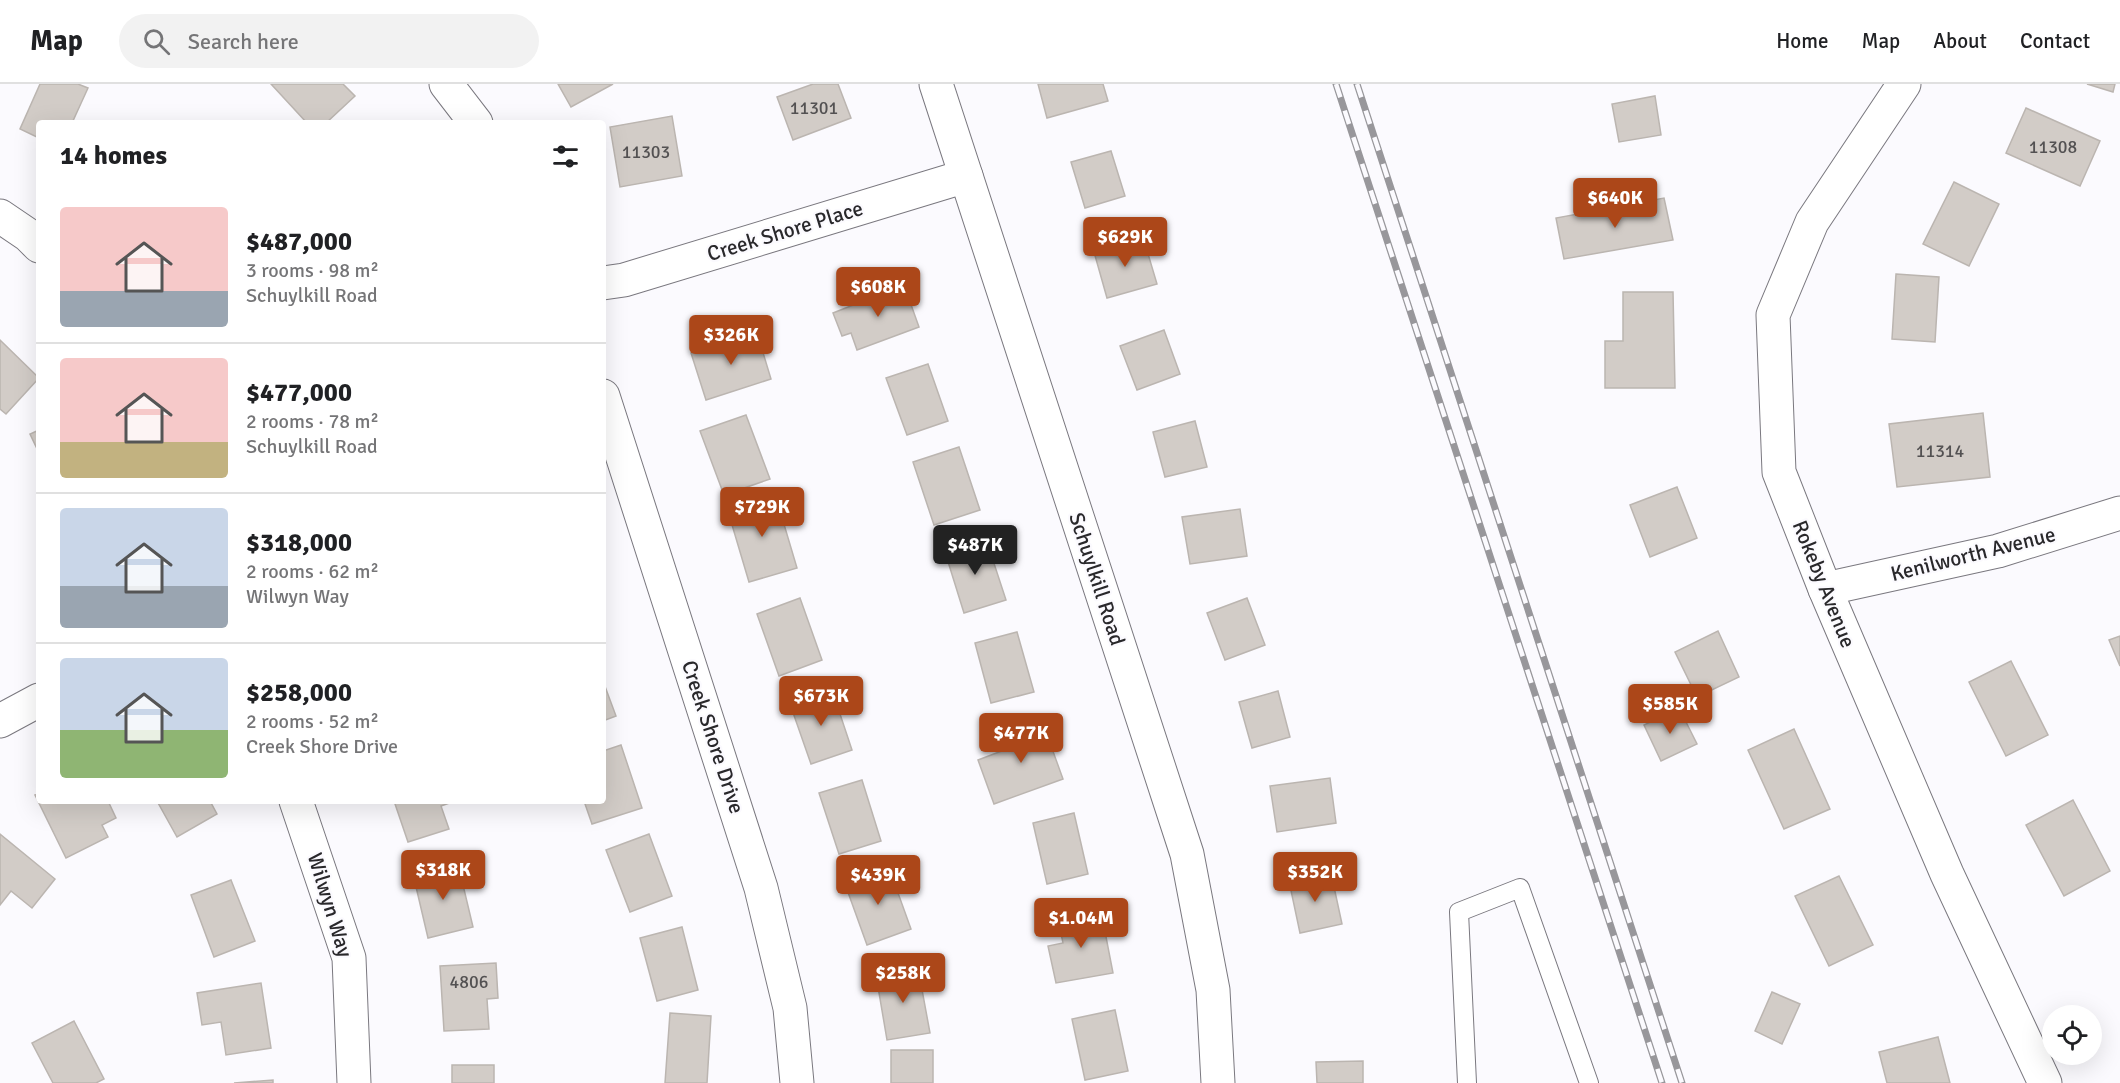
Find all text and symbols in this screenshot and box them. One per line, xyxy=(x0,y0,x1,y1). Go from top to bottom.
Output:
search box xyxy=(119,14,539,68)
text: Map xyxy=(30,24,83,58)
icon: search xyxy=(140,25,173,58)
text: Search here xyxy=(188,28,299,55)
text: Home xyxy=(1776,28,1829,54)
text: Map xyxy=(1862,28,1900,54)
text: About xyxy=(1933,28,1987,54)
text: Contact xyxy=(2020,28,2090,54)
house number: 11301 xyxy=(790,97,838,119)
house number: 11308 xyxy=(2029,136,2077,158)
text: 14 homes xyxy=(60,140,167,172)
icon: filters xyxy=(549,140,582,173)
house number: 11303 xyxy=(622,141,670,163)
pin: $640K xyxy=(1573,178,1657,229)
text: $640K xyxy=(1587,185,1643,210)
street label: Creek Shore Place xyxy=(704,195,866,267)
pin: $629K xyxy=(1083,217,1167,268)
text: $629K xyxy=(1097,224,1153,249)
text: $487,000 xyxy=(246,226,352,258)
icon: home xyxy=(108,231,180,303)
text: 3 rooms · 98 m² xyxy=(246,258,379,283)
pin: $608K xyxy=(836,267,920,318)
text: $608K xyxy=(850,274,906,299)
text: Schuylkill Road xyxy=(246,283,378,308)
pin: $326K xyxy=(689,315,773,366)
text: $326K xyxy=(703,322,759,347)
text: $477,000 xyxy=(246,377,352,409)
icon: home xyxy=(108,382,180,454)
text: 2 rooms · 78 m² xyxy=(246,409,379,434)
text: Schuylkill Road xyxy=(246,434,378,459)
house number: 11314 xyxy=(1916,440,1965,462)
pin: $729K xyxy=(720,487,804,538)
text: $729K xyxy=(734,494,790,519)
street label: Schuylkill Road xyxy=(1063,509,1131,649)
street label: Rokeby Avenue xyxy=(1787,517,1861,651)
street label: Kenilworth Avenue xyxy=(1888,521,2058,587)
pin: $487K xyxy=(933,525,1017,576)
text: $318,000 xyxy=(246,527,352,559)
icon: home xyxy=(108,532,180,604)
text: $487K xyxy=(947,532,1003,557)
text: 2 rooms · 62 m² xyxy=(246,559,379,584)
text: Wilwyn Way xyxy=(246,584,349,609)
street label: Creek Shore Drive xyxy=(676,657,750,817)
pin: $673K xyxy=(779,676,863,727)
text: $258,000 xyxy=(246,677,352,709)
icon: home xyxy=(108,682,180,754)
text: $673K xyxy=(793,683,849,708)
pin: $585K xyxy=(1628,684,1712,735)
text: $585K xyxy=(1642,691,1698,716)
text: 2 rooms · 52 m² xyxy=(246,709,379,734)
pin: $477K xyxy=(979,713,1063,764)
text: $477K xyxy=(993,720,1049,745)
text: Creek Shore Drive xyxy=(246,734,398,759)
street label: Wilwyn Way xyxy=(302,850,358,961)
pin: $318K xyxy=(401,850,485,901)
pin: $352K xyxy=(1273,852,1357,903)
pin: $439K xyxy=(836,855,920,906)
text: $318K xyxy=(415,857,471,882)
text: $352K xyxy=(1287,859,1343,884)
text: $439K xyxy=(850,862,906,887)
pin: $1.04M xyxy=(1032,898,1130,949)
text: $1.04M xyxy=(1048,905,1114,930)
pin: $258K xyxy=(861,953,945,1004)
text: $258K xyxy=(875,960,931,985)
house number: 4806 xyxy=(450,971,488,993)
map controls xyxy=(2042,1005,2102,1065)
button: locate xyxy=(2042,1005,2102,1065)

